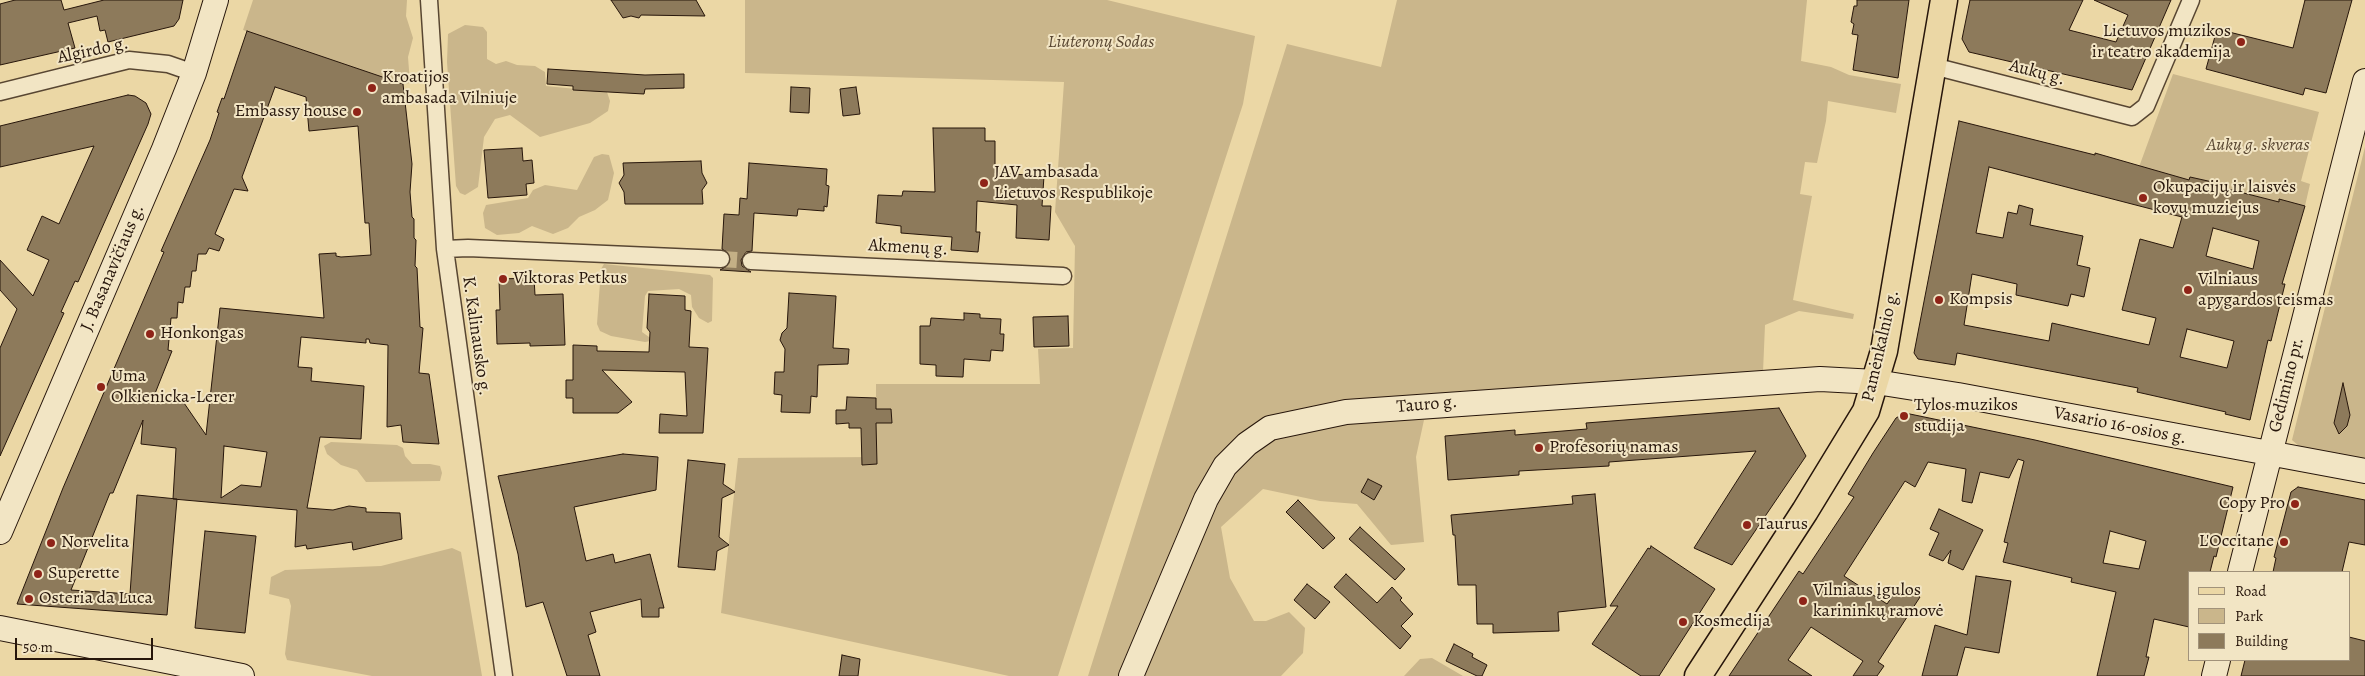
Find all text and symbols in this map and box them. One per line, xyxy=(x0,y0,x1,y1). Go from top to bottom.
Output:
place label: Lietuvos muzikos ir teatro akademija xyxy=(2092,21,2231,64)
park label: Liuteronų Sodas xyxy=(1048,32,1154,54)
street label: Algirdo g. xyxy=(56,33,130,69)
marker: Lietuvos muzikos ir teatro akademija xyxy=(2235,36,2247,48)
street label: Aukų g. xyxy=(2007,55,2067,91)
place label: Kroatijos ambasada Vilniuje xyxy=(382,67,517,110)
marker: Kroatijos ambasada Vilniuje xyxy=(366,82,378,94)
place label: Embassy house xyxy=(235,101,347,123)
marker: Embassy house xyxy=(351,106,363,118)
park label: Aukų g. skveras xyxy=(2206,135,2310,157)
place label: JAV ambasada Lietuvos Respublikoje xyxy=(994,162,1153,204)
marker: JAV ambasada Lietuvos Respublikoje xyxy=(978,177,990,189)
place label: Okupacijų ir laisvės kovų muziejus xyxy=(2153,177,2296,220)
marker: Okupacijų ir laisvės kovų muziejus xyxy=(2137,192,2149,204)
street label: J. Basanavičiaus g. xyxy=(77,201,149,335)
street label: Akmenų g. xyxy=(868,235,948,261)
place label: Viktoras Petkus xyxy=(513,268,627,290)
place label: Vilniaus apygardos teismas xyxy=(2198,269,2334,312)
marker: Viktoras Petkus xyxy=(497,273,509,285)
street label: K. Kalinausko g. xyxy=(457,275,495,397)
marker: Vilniaus apygardos teismas xyxy=(2182,284,2194,296)
street label: Pamėnkalnio g. xyxy=(1858,288,1904,404)
place label: Kompsis xyxy=(1949,289,2013,311)
marker: Kompsis xyxy=(1933,294,1945,306)
place label: Honkongas xyxy=(160,323,244,345)
marker: Honkongas xyxy=(144,328,156,340)
street label: Gedimino pr. xyxy=(2265,335,2309,435)
place label: Uma Olkienicka-Lerer xyxy=(111,366,235,408)
marker: Uma Olkienicka-Lerer xyxy=(95,381,107,393)
street label: Tauro g. xyxy=(1396,392,1458,418)
place label: Tylos muzikos studija xyxy=(1914,395,2018,438)
street label: Vasario 16-osios g. xyxy=(2052,403,2188,449)
marker: Tylos muzikos studija xyxy=(1898,410,1910,422)
place label: Profesorių namas xyxy=(1549,437,1678,459)
marker: Profesorių namas xyxy=(1533,442,1545,454)
place label: Copy Pro xyxy=(2219,493,2285,515)
marker: Copy Pro xyxy=(2289,498,2301,510)
place label: Taurus xyxy=(1757,514,1808,536)
marker: Taurus xyxy=(1741,519,1753,531)
place label: L'Occitane xyxy=(2199,531,2274,553)
place label: Norvelita xyxy=(61,532,129,554)
marker: L'Occitane xyxy=(2278,536,2290,548)
marker: Norvelita xyxy=(45,537,57,549)
place label: Superette xyxy=(48,563,120,585)
marker: Superette xyxy=(32,568,44,580)
legend xyxy=(2188,571,2350,661)
place label: Vilniaus įgulos karininkų ramovė xyxy=(1813,580,1944,622)
text: Road xyxy=(2235,581,2266,601)
place label: Osteria da Luca xyxy=(39,588,153,610)
marker: Osteria da Luca xyxy=(23,593,35,605)
marker: Vilniaus įgulos karininkų ramovė xyxy=(1797,595,1809,607)
text: Park xyxy=(2235,606,2263,626)
place label: Kosmedija xyxy=(1693,611,1771,633)
marker: Kosmedija xyxy=(1677,616,1689,628)
scale bar xyxy=(18,628,155,660)
text: Building xyxy=(2235,631,2288,651)
text: 50 m xyxy=(23,637,53,657)

